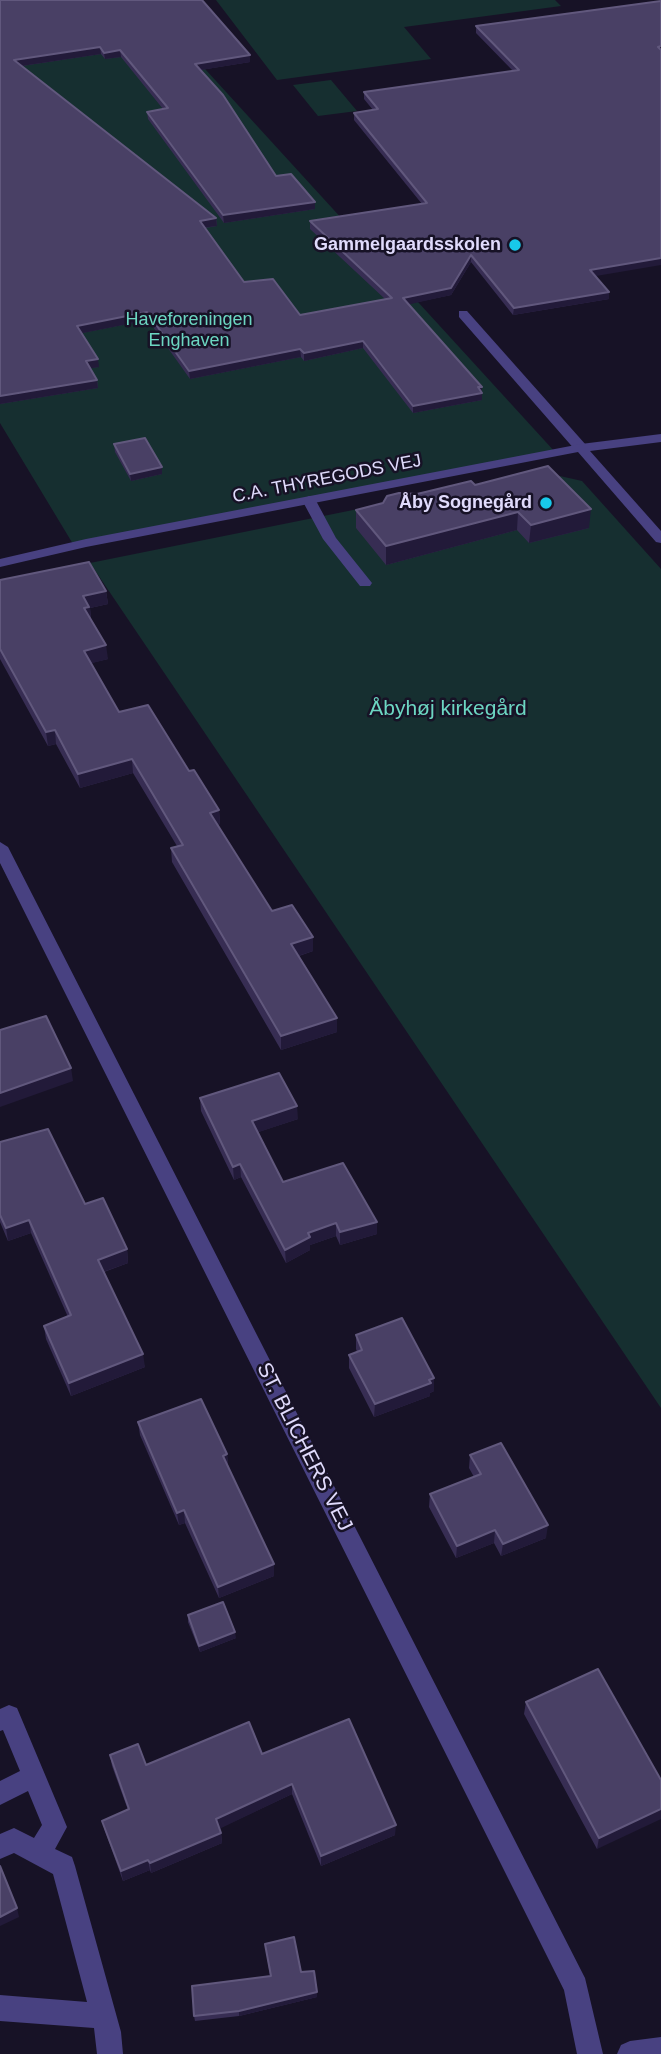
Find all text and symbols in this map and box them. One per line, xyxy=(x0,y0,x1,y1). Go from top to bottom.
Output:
place label: Gammelgaardsskolen xyxy=(314,234,501,256)
marker: Gammelgaardsskolen xyxy=(507,237,523,253)
park label: Haveforeningen Enghaven xyxy=(125,309,253,352)
street label: C.A. THYREGODS VEJ xyxy=(231,450,423,508)
place label: Åby Sognegård xyxy=(399,492,532,514)
marker: Åby Sognegård xyxy=(538,495,554,511)
park label: Åbyhøj kirkegård xyxy=(369,696,527,722)
street label: ST. BLICHERS VEJ xyxy=(251,1359,357,1535)

